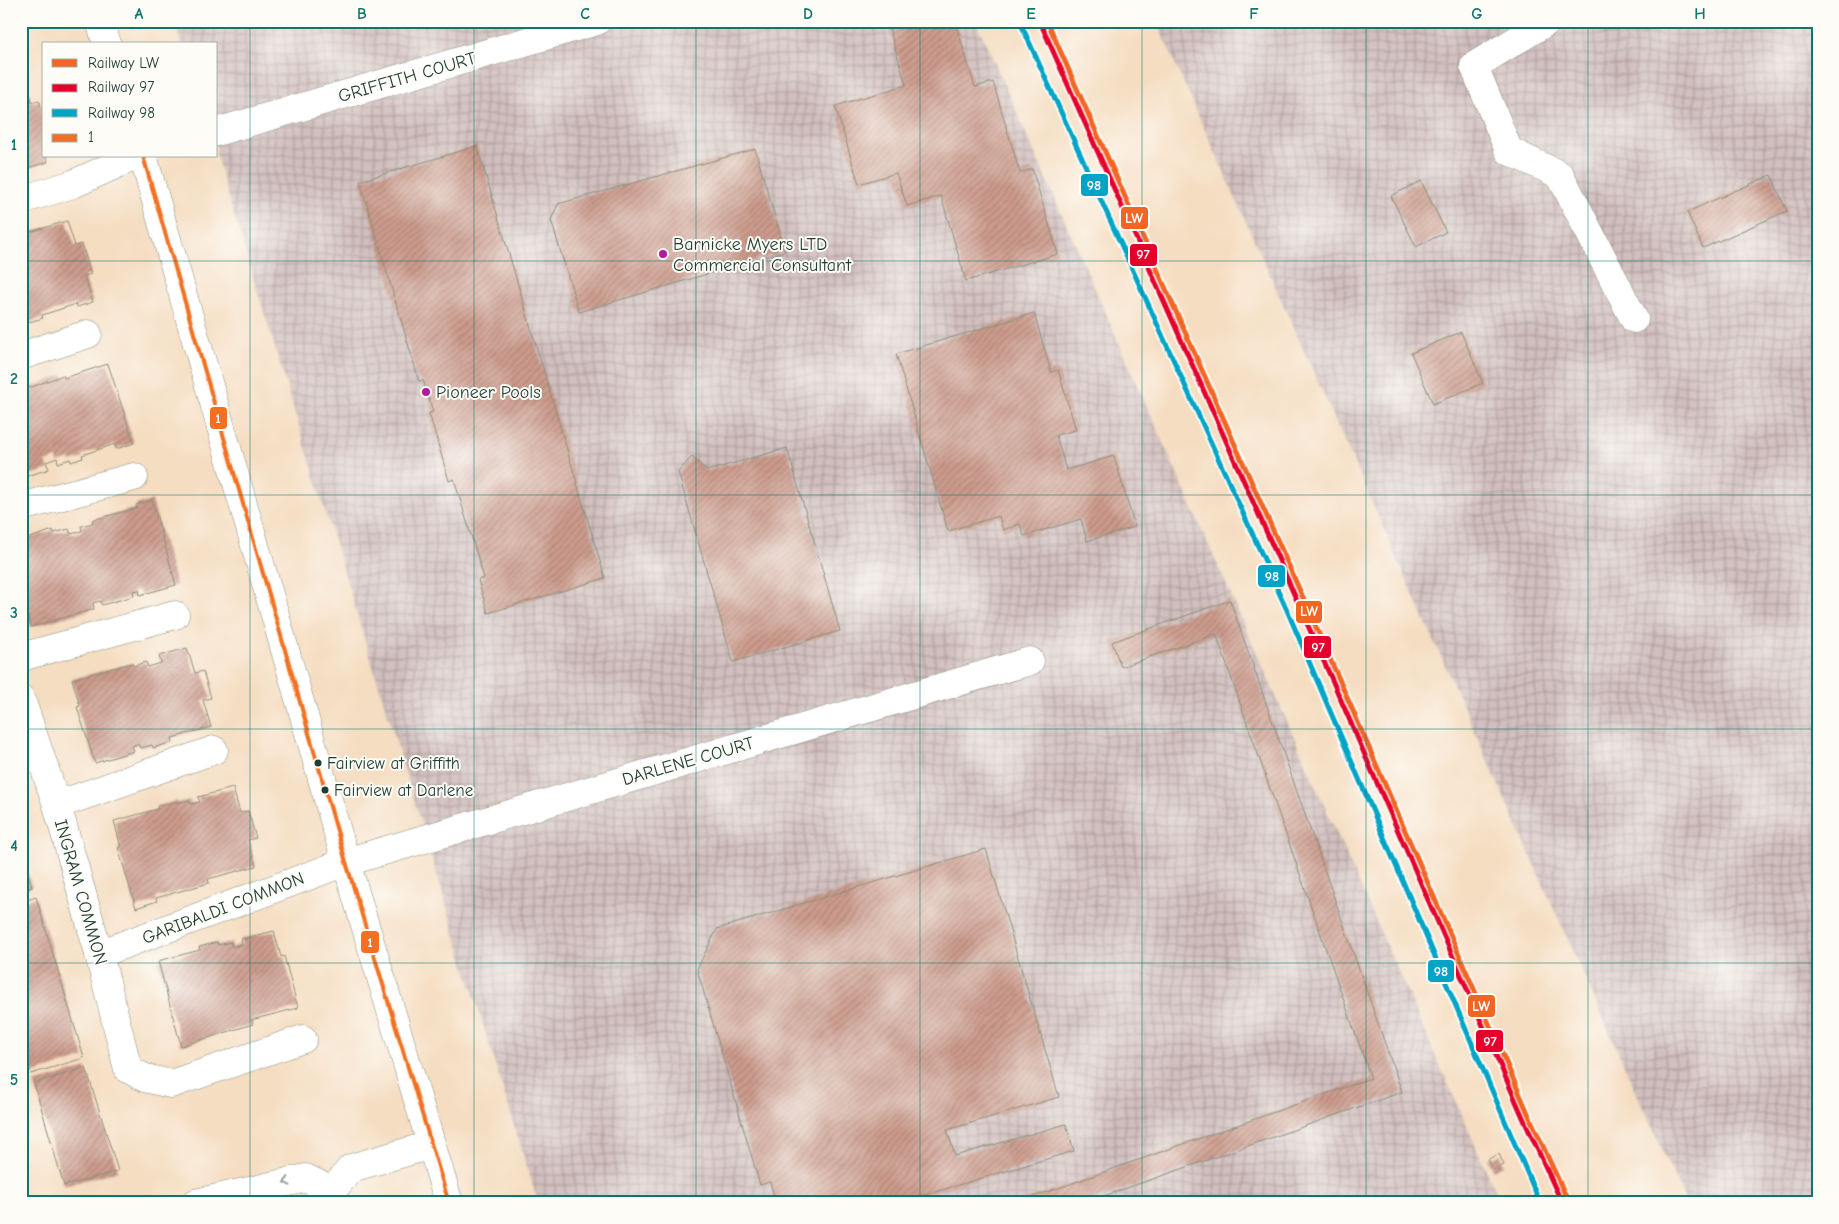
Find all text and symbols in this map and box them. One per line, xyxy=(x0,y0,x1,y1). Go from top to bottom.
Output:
text: A xyxy=(135,5,144,23)
text: B xyxy=(357,5,367,23)
text: C xyxy=(580,5,590,23)
text: D xyxy=(803,5,813,23)
text: E xyxy=(1026,5,1036,23)
text: F xyxy=(1249,5,1259,23)
text: G xyxy=(1471,5,1483,23)
text: H xyxy=(1694,5,1706,23)
legend xyxy=(42,42,218,158)
street label: GRIFFITH COURT xyxy=(336,48,479,107)
text: Railway LW xyxy=(88,54,159,72)
text: Railway 97 xyxy=(88,78,154,96)
text: Railway 98 xyxy=(88,104,155,122)
text: 1 xyxy=(88,128,94,146)
text: 1 xyxy=(11,136,17,154)
line badge: 98 xyxy=(1080,173,1109,197)
text: 98 xyxy=(1087,177,1101,194)
line badge: LW xyxy=(1120,206,1149,230)
text: LW xyxy=(1125,210,1143,227)
place label: Barnicke Myers LTD Commercial Consultant xyxy=(673,234,852,276)
line badge: 97 xyxy=(1129,243,1158,267)
text: 97 xyxy=(1136,246,1151,263)
marker: Barnicke Myers LTD Commercial Consultant xyxy=(657,248,669,260)
text: 2 xyxy=(10,370,18,388)
place label: Pioneer Pools xyxy=(436,382,541,403)
marker: Pioneer Pools xyxy=(420,386,432,398)
line badge: 1 xyxy=(209,406,228,430)
text: 1 xyxy=(215,410,221,427)
line badge: 98 xyxy=(1257,564,1286,588)
text: 98 xyxy=(1265,568,1279,585)
line badge: LW xyxy=(1295,600,1323,624)
text: LW xyxy=(1300,603,1318,620)
text: 3 xyxy=(10,604,18,622)
line badge: 97 xyxy=(1303,635,1332,659)
text: 97 xyxy=(1311,639,1326,656)
street label: DARLENE COURT xyxy=(620,732,757,790)
place label: Fairview at Griffith xyxy=(327,754,460,773)
marker: Fairview at Griffith xyxy=(313,758,323,768)
place label: Fairview at Darlene xyxy=(334,781,473,800)
marker: Fairview at Darlene xyxy=(320,785,330,795)
street label: INGRAM COMMON xyxy=(50,817,111,967)
text: 4 xyxy=(10,837,18,855)
street label: GARIBALDI COMMON xyxy=(139,868,307,949)
line badge: 1 xyxy=(360,930,380,954)
text: 1 xyxy=(367,934,373,951)
line badge: 98 xyxy=(1427,959,1455,983)
text: 98 xyxy=(1434,963,1448,980)
line badge: LW xyxy=(1467,994,1496,1018)
text: LW xyxy=(1472,998,1490,1015)
line badge: 97 xyxy=(1475,1029,1504,1053)
text: 97 xyxy=(1483,1033,1498,1050)
text: 5 xyxy=(10,1071,18,1089)
one-way arrow xyxy=(282,1176,291,1187)

